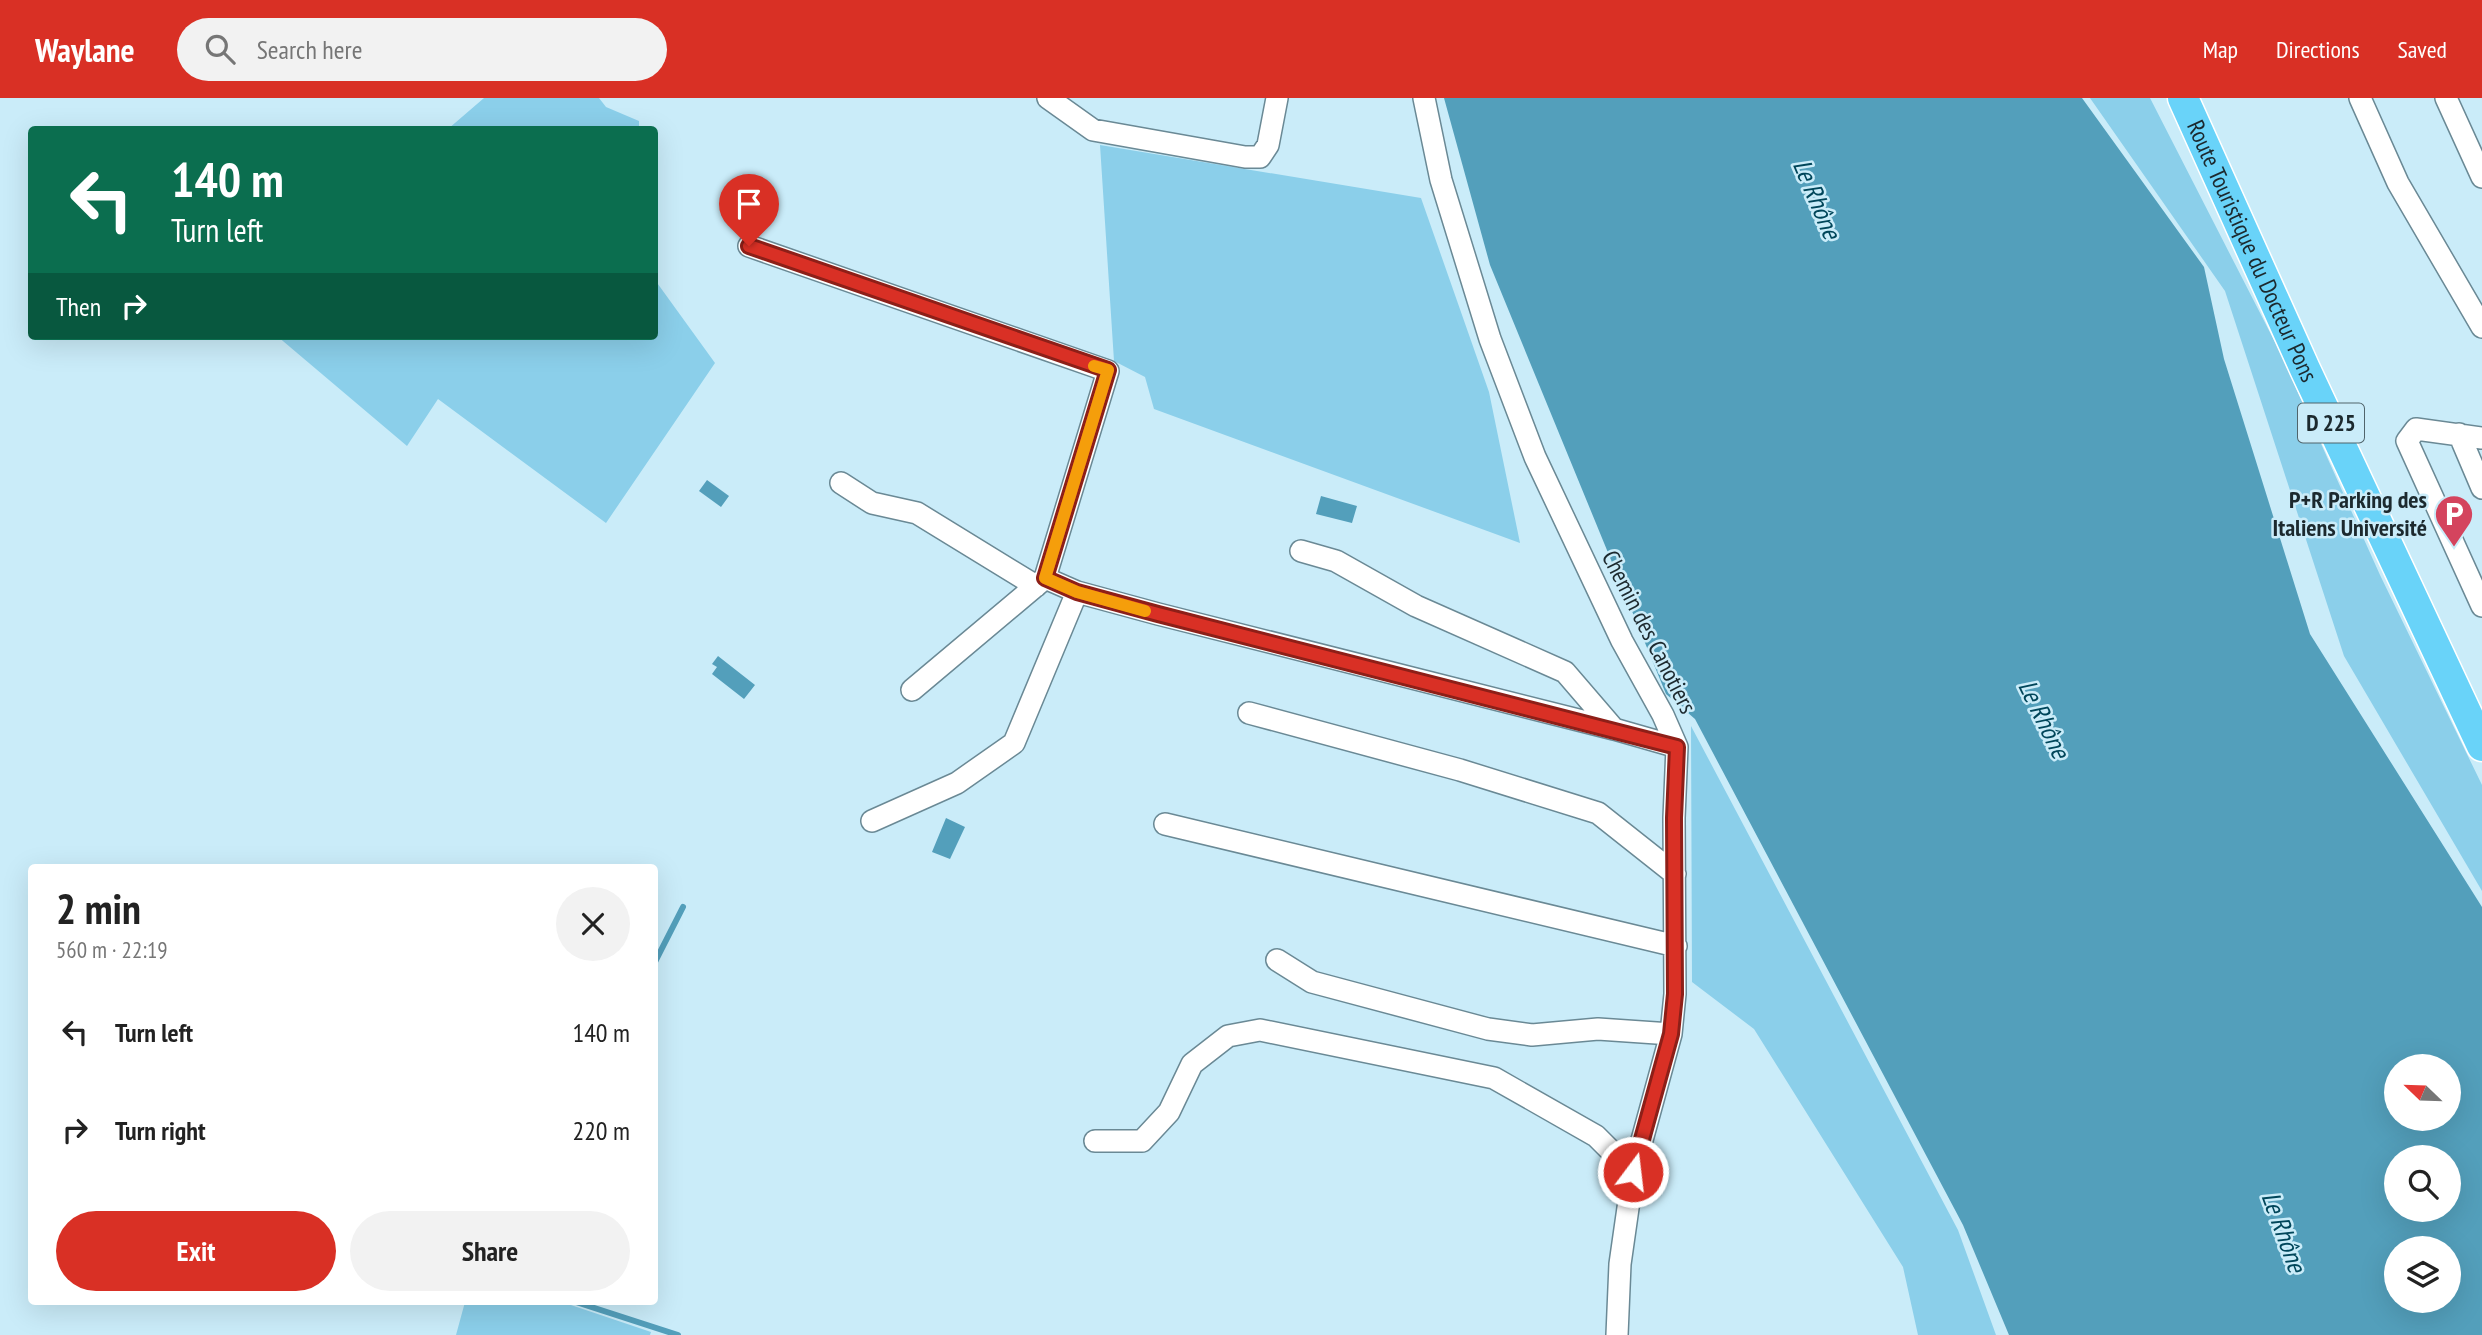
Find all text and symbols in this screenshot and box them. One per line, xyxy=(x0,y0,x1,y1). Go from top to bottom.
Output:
search box xyxy=(177,18,667,81)
text: Waylane xyxy=(35,28,135,71)
icon: search xyxy=(201,30,239,68)
text: Search here xyxy=(257,33,362,66)
text: Map xyxy=(2203,34,2238,65)
text: Directions xyxy=(2276,34,2360,65)
text: Saved xyxy=(2398,34,2447,65)
street label: Route Touristique du Docteur Pons xyxy=(2180,115,2325,387)
text: 140 m xyxy=(171,147,284,211)
icon: left xyxy=(56,154,147,245)
water label: Le Rhône xyxy=(1786,154,1850,246)
pin xyxy=(719,174,779,246)
icon: arrive xyxy=(730,185,768,223)
text: Turn left xyxy=(171,209,263,251)
icon: right xyxy=(115,287,153,325)
text: Then xyxy=(56,290,101,323)
road number: D 225 xyxy=(2298,404,2364,442)
place label: P+R Parking des Italiens Université xyxy=(2272,484,2427,543)
parking icon: P+R Parking des Italiens Université xyxy=(2433,493,2475,548)
street label: Chemin des Canotiers xyxy=(1595,545,1704,719)
water label: Le Rhône xyxy=(2011,674,2079,765)
text: 2 min xyxy=(56,881,141,936)
button: close xyxy=(556,887,630,961)
text: 560 m · 22:19 xyxy=(56,935,168,964)
icon: left xyxy=(56,1013,94,1051)
text: Turn left xyxy=(115,1016,193,1049)
text: 140 m xyxy=(572,1016,630,1049)
north arrow xyxy=(2384,1054,2460,1130)
map controls xyxy=(2384,1054,2461,1313)
icon: right xyxy=(56,1111,94,1149)
text: Turn right xyxy=(115,1114,206,1147)
text: 220 m xyxy=(572,1114,630,1147)
position arrow xyxy=(1596,1135,1670,1209)
button: search xyxy=(2384,1145,2461,1222)
water label: Le Rhône xyxy=(2255,1187,2315,1279)
button: Exit xyxy=(56,1211,336,1291)
button: Share xyxy=(350,1211,630,1291)
button: layers xyxy=(2384,1236,2461,1313)

